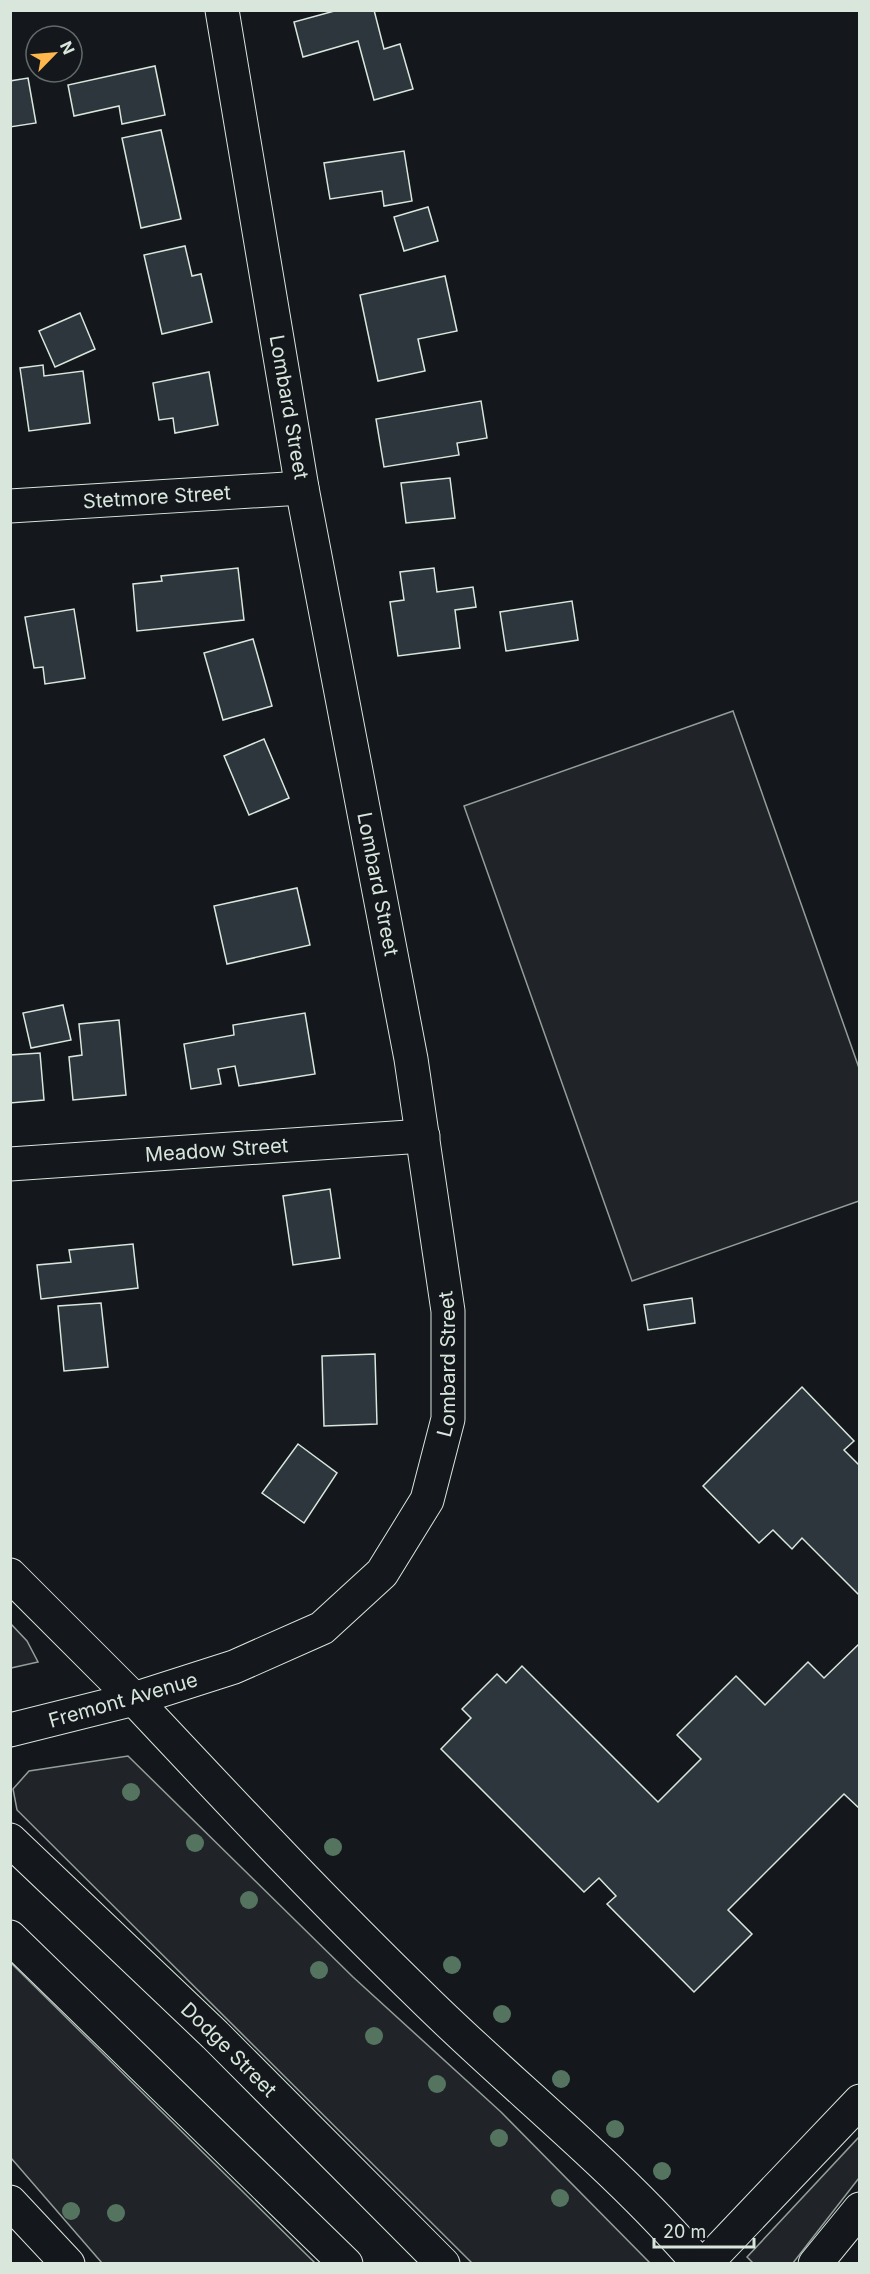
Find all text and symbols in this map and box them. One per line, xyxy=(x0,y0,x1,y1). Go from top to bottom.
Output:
north arrow xyxy=(24,24,84,84)
text: N xyxy=(56,38,79,57)
street label: Lombard Street xyxy=(265,333,314,481)
street label: Stetmore Street xyxy=(82,480,232,513)
street label: Lombard Street xyxy=(352,810,404,958)
street label: Meadow Street xyxy=(144,1133,289,1167)
street label: Lombard Street xyxy=(432,1289,461,1440)
street label: Fremont Avenue xyxy=(46,1667,200,1733)
street label: Dodge Street xyxy=(176,1997,282,2102)
scale bar xyxy=(654,2211,754,2249)
text: 20 m xyxy=(663,2221,706,2242)

